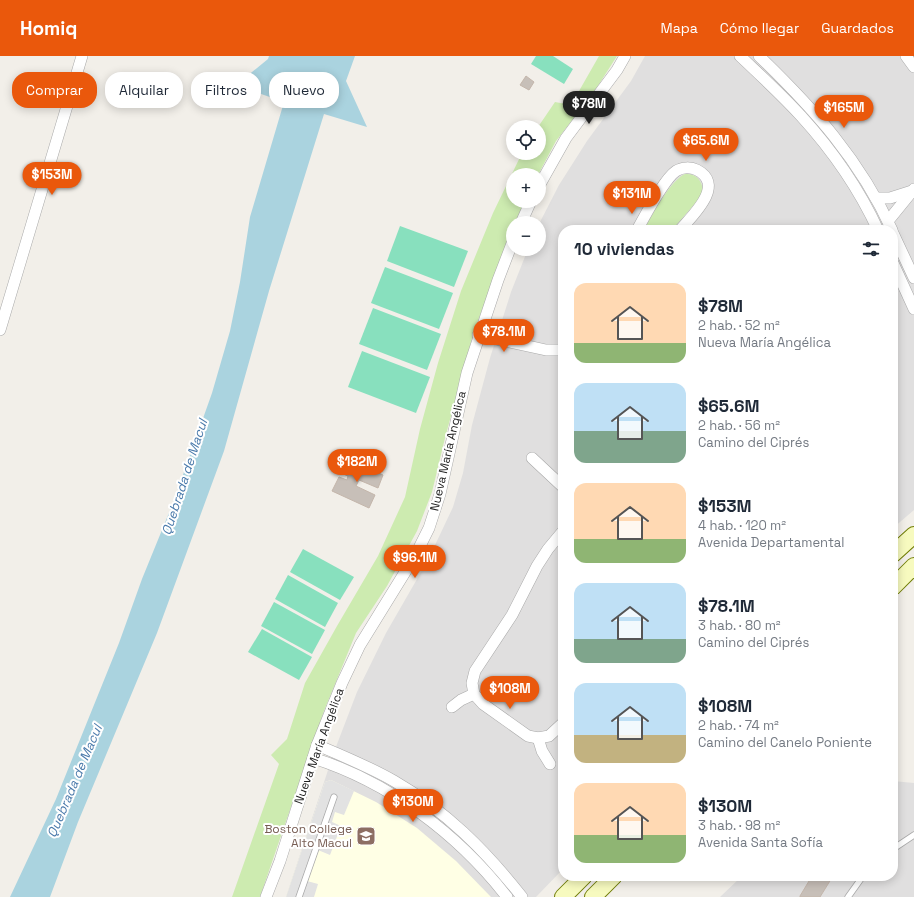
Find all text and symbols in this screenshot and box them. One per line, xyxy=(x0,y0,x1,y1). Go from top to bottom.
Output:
text: Homiq xyxy=(20,16,78,41)
text: Mapa xyxy=(661,19,698,37)
text: Cómo llegar xyxy=(720,19,799,37)
text: Guardados xyxy=(821,19,894,37)
chip: Comprar xyxy=(12,72,97,108)
chip: Alquilar xyxy=(105,72,183,108)
chip: Filtros xyxy=(191,72,261,108)
chip: Nuevo xyxy=(269,72,339,108)
pin: $78M xyxy=(565,91,613,125)
text: $78M xyxy=(572,95,606,112)
pin: $165M xyxy=(816,95,872,129)
text: $165M xyxy=(823,99,865,116)
map controls xyxy=(506,120,546,256)
button: locate xyxy=(506,120,546,160)
pin: $65.6M xyxy=(673,128,739,162)
text: $65.6M xyxy=(683,132,729,149)
pin: $153M xyxy=(24,162,80,196)
text: $153M xyxy=(32,166,72,183)
button: + xyxy=(506,168,546,208)
pin: $131M xyxy=(604,181,660,215)
text: $131M xyxy=(613,185,651,202)
button: − xyxy=(506,216,546,256)
text: 10 viviendas xyxy=(574,238,675,260)
icon: filters xyxy=(860,238,882,260)
text: $78M xyxy=(698,295,743,317)
icon: home xyxy=(606,299,654,347)
text: 2 hab. · 52 m² xyxy=(698,317,780,334)
pin: $78.1M xyxy=(471,319,537,353)
text: $78.1M xyxy=(482,323,526,340)
text: Nueva María Angélica xyxy=(698,334,831,351)
street label: Nueva María Angélica xyxy=(426,389,470,513)
text: $65.6M xyxy=(698,395,759,417)
icon: home xyxy=(606,399,654,447)
water label: Quebrada de Macul xyxy=(158,415,212,537)
text: 2 hab. · 56 m² xyxy=(698,417,780,434)
text: Camino del Ciprés xyxy=(698,434,809,451)
pin: $182M xyxy=(329,449,385,483)
text: $182M xyxy=(337,453,377,470)
text: $153M xyxy=(698,495,752,517)
icon: home xyxy=(606,499,654,547)
text: 4 hab. · 120 m² xyxy=(698,517,786,534)
text: Avenida Departamental xyxy=(698,534,845,551)
pin: $96.1M xyxy=(382,545,448,579)
text: $96.1M xyxy=(393,549,437,566)
text: $78.1M xyxy=(698,595,755,617)
icon: home xyxy=(606,599,654,647)
text: 3 hab. · 80 m² xyxy=(698,617,781,634)
text: Camino del Ciprés xyxy=(698,634,809,651)
pin: $108M xyxy=(482,676,538,710)
text: $108M xyxy=(489,680,531,697)
street label: Nueva María Angélica xyxy=(291,686,348,806)
text: $108M xyxy=(698,695,752,717)
icon: home xyxy=(606,699,654,747)
text: 2 hab. · 74 m² xyxy=(698,717,779,734)
water label: Quebrada de Macul xyxy=(43,721,107,840)
text: Camino del Canelo Poniente xyxy=(698,734,872,751)
pin: $130M xyxy=(385,789,441,823)
text: $130M xyxy=(392,793,434,810)
text: $130M xyxy=(698,795,752,817)
icon: home xyxy=(606,799,654,847)
text: 3 hab. · 98 m² xyxy=(698,817,780,834)
place label: Boston College Alto Macul xyxy=(264,821,352,851)
school or university icon: Boston College Alto Macul xyxy=(355,825,377,847)
text: Avenida Santa Sofía xyxy=(698,834,823,851)

